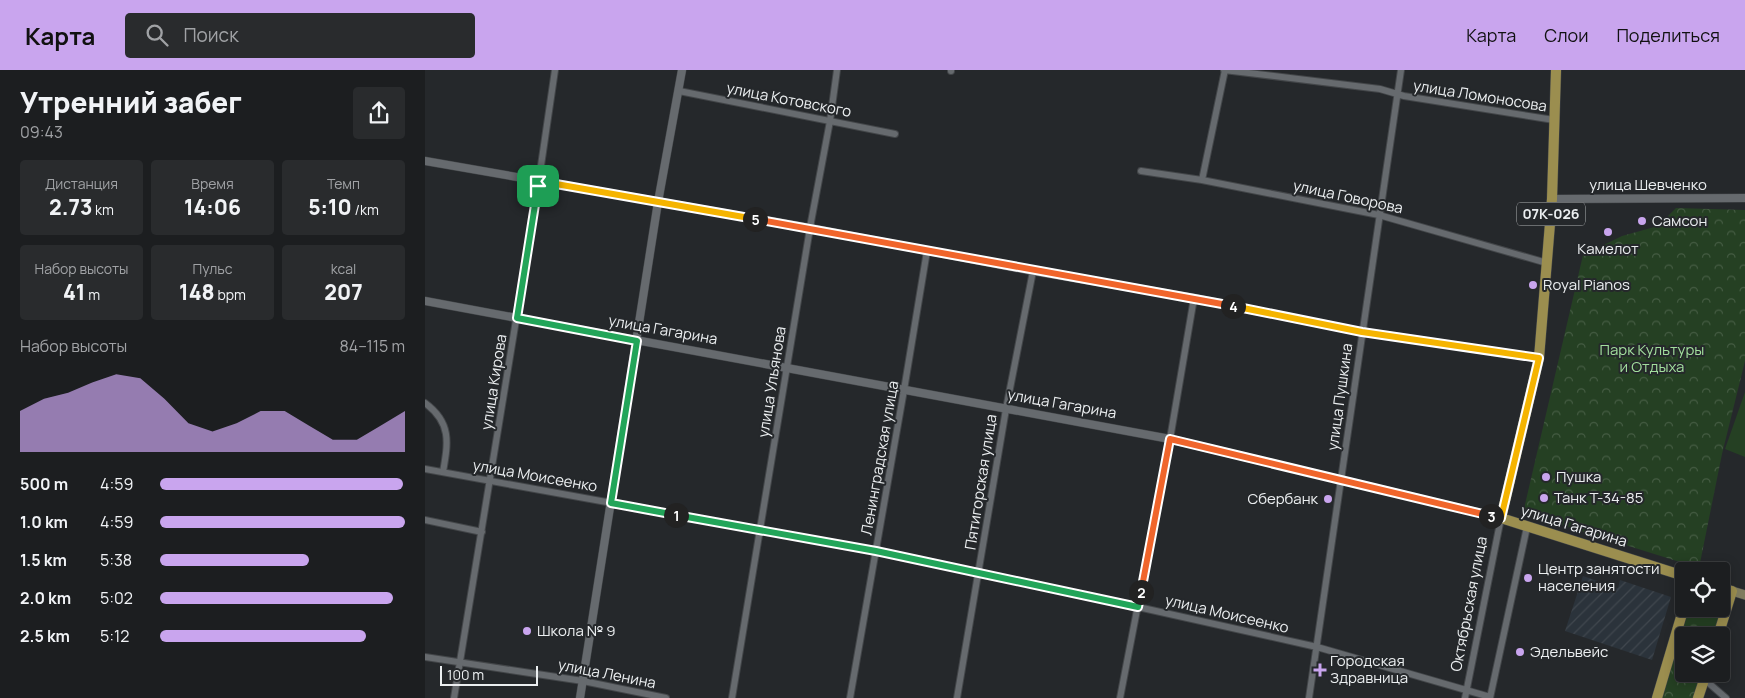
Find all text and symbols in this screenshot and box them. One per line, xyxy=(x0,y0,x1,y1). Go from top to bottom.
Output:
search box xyxy=(125,13,475,58)
text: Карта xyxy=(25,19,95,52)
icon: search xyxy=(143,21,171,49)
text: Поиск xyxy=(183,22,239,48)
text: Карта xyxy=(1466,23,1516,47)
text: Слои xyxy=(1544,23,1588,47)
text: Поделиться xyxy=(1616,23,1720,47)
street label: улица Ломоносова xyxy=(1412,75,1548,116)
street label: улица Котовского xyxy=(725,77,853,122)
text: Утренний забег xyxy=(20,83,242,121)
button: share xyxy=(353,87,405,139)
text: 09:43 xyxy=(20,121,63,143)
pin xyxy=(517,165,559,207)
icon: arrive xyxy=(524,172,552,200)
text: Дистанция xyxy=(45,174,118,193)
text: Время xyxy=(191,174,234,193)
text: Темп xyxy=(327,174,360,193)
street label: улица Шевченко xyxy=(1589,174,1707,195)
street label: улица Говорова xyxy=(1291,175,1405,218)
text: 2.73 xyxy=(49,193,92,221)
text: 14:06 xyxy=(184,193,241,221)
text: 5:10 xyxy=(308,193,352,221)
text: km xyxy=(92,200,114,219)
text: /km xyxy=(352,200,379,219)
road number: 07К-026 xyxy=(1517,202,1585,226)
pin: 5 xyxy=(743,206,767,232)
text: 5 xyxy=(751,210,760,229)
place label: Самсон xyxy=(1652,210,1707,231)
marker: Самсон xyxy=(1636,215,1648,227)
marker: Камелот xyxy=(1602,226,1614,238)
place label: Камелот xyxy=(1577,238,1639,259)
text: Набор высоты xyxy=(35,259,128,278)
text: Пульс xyxy=(192,259,233,278)
text: kcal xyxy=(331,259,356,278)
place label: Royal Pianos xyxy=(1543,274,1630,295)
text: 41 xyxy=(63,278,85,306)
text: 148 xyxy=(179,278,215,306)
text: 207 xyxy=(324,278,363,306)
marker: Royal Pianos xyxy=(1527,279,1539,291)
text: m xyxy=(85,285,100,304)
text: bpm xyxy=(215,285,246,304)
pin: 4 xyxy=(1221,294,1245,318)
text: 4 xyxy=(1229,297,1238,316)
street label: улица Гагарина xyxy=(607,310,719,349)
street label: улица Ульянова xyxy=(752,325,791,439)
street label: улица Кирова xyxy=(476,332,511,431)
text: Набор высоты xyxy=(20,335,127,357)
text: 84–115 m xyxy=(339,335,405,357)
park label: Парк Культуры и Отдыха xyxy=(1600,339,1704,377)
street label: улица Пушкина xyxy=(1322,342,1357,452)
street label: Ленинградская улица xyxy=(856,379,903,537)
street label: улица Гагарина xyxy=(1006,384,1118,423)
street label: Пятигорская улица xyxy=(959,413,1002,551)
street label: улица Моисеенко xyxy=(471,454,599,497)
place label: Пушка xyxy=(1556,466,1601,487)
marker: Пушка xyxy=(1540,471,1552,483)
text: 500 m xyxy=(20,473,68,495)
text: 4:59 xyxy=(100,473,133,495)
place label: Танк Т-34-85 xyxy=(1554,487,1644,508)
place label: Сбербанк xyxy=(1247,488,1319,509)
marker: Танк Т-34-85 xyxy=(1538,492,1550,504)
marker: Сбербанк xyxy=(1322,493,1334,505)
street label: улица Гагарина xyxy=(1518,499,1630,552)
pin: 1 xyxy=(663,502,689,528)
pin: 3 xyxy=(1479,504,1503,528)
text: 1 xyxy=(673,506,680,525)
text: 3 xyxy=(1487,507,1496,526)
text: 1.0 km xyxy=(20,511,68,533)
text: 4:59 xyxy=(100,511,133,533)
street label: Октябрьская улица xyxy=(1445,535,1492,673)
text: 1.5 km xyxy=(20,549,67,571)
text: 5:38 xyxy=(100,549,132,571)
place label: Центр занятости населения xyxy=(1538,558,1660,596)
map controls xyxy=(1675,562,1730,682)
button: locate xyxy=(1675,562,1730,617)
marker: Центр занятости населения xyxy=(1522,572,1534,584)
pin: 2 xyxy=(1129,580,1153,604)
text: 2 xyxy=(1137,583,1146,602)
text: 2.0 km xyxy=(20,587,71,609)
text: 5:02 xyxy=(100,587,133,609)
street label: улица Моисеенко xyxy=(1163,589,1291,638)
place label: Школа № 9 xyxy=(537,620,616,641)
text: 2.5 km xyxy=(20,625,70,647)
text: 5:12 xyxy=(100,625,129,647)
marker: Школа № 9 xyxy=(521,625,533,637)
button: layers xyxy=(1675,627,1730,682)
place label: Эдельвейс xyxy=(1530,641,1608,662)
marker: Эдельвейс xyxy=(1514,646,1526,658)
place label: Городская Здравница xyxy=(1330,650,1408,688)
street label: улица Ленина xyxy=(556,654,658,693)
scale bar xyxy=(440,663,537,686)
marker: Городская Здравница xyxy=(1314,664,1326,676)
text: 100 m xyxy=(447,665,484,684)

